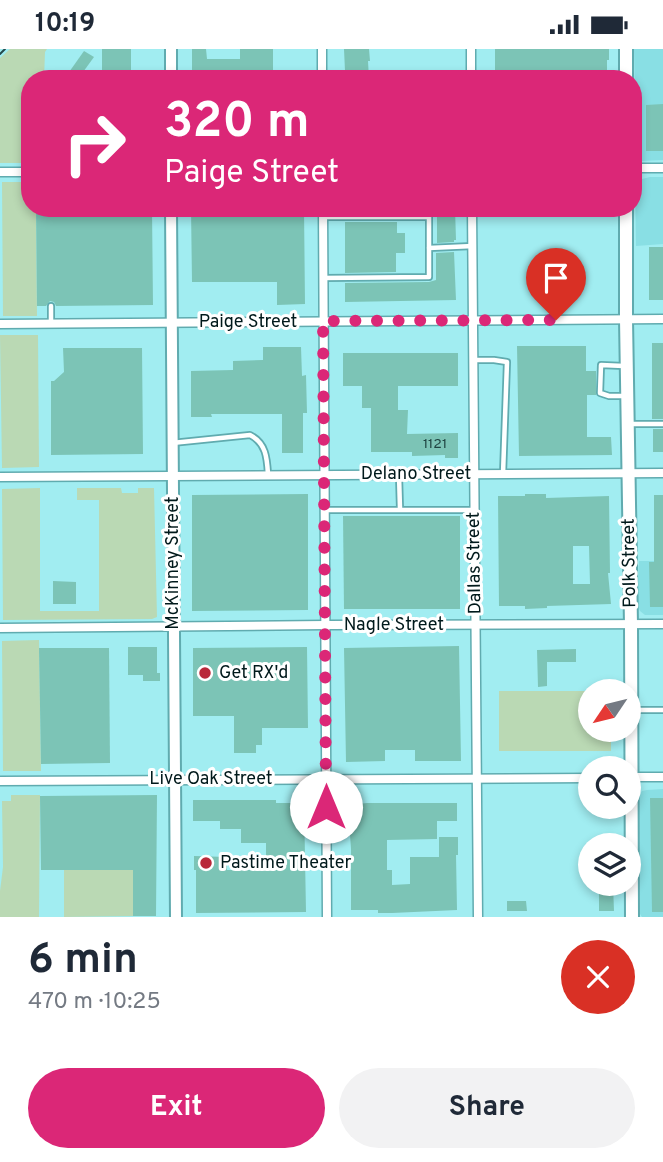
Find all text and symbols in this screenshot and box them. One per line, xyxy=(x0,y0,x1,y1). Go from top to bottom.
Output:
text: 10:19 xyxy=(35,8,95,41)
text: 320 m xyxy=(164,93,310,155)
icon: right xyxy=(49,98,140,189)
text: Paige Street xyxy=(164,154,339,194)
pin xyxy=(526,248,586,320)
icon: arrive xyxy=(537,259,575,297)
street label: Paige Street xyxy=(199,311,297,334)
house number: 1121 xyxy=(423,436,447,453)
street label: Delano Street xyxy=(361,463,471,486)
street label: McKinney Street xyxy=(162,496,185,630)
street label: Dallas Street xyxy=(463,512,487,614)
street label: Polk Street xyxy=(618,518,642,608)
street label: Nagle Street xyxy=(344,614,444,637)
place label: Get RX'd xyxy=(219,662,288,685)
marker: Get RX'd xyxy=(197,665,213,681)
north arrow xyxy=(578,679,640,742)
map controls xyxy=(578,679,641,896)
button: search xyxy=(578,756,641,819)
street label: Live Oak Street xyxy=(149,768,273,791)
position arrow xyxy=(289,770,363,844)
button: layers xyxy=(578,833,641,896)
place label: Pastime Theater xyxy=(220,852,352,875)
marker: Pastime Theater xyxy=(198,855,214,871)
text: 6 min xyxy=(28,935,138,988)
button: close xyxy=(561,940,635,1014)
text: 470 m · 10:25 xyxy=(28,988,161,1017)
button: Exit xyxy=(28,1068,325,1148)
button: Share xyxy=(339,1068,635,1148)

